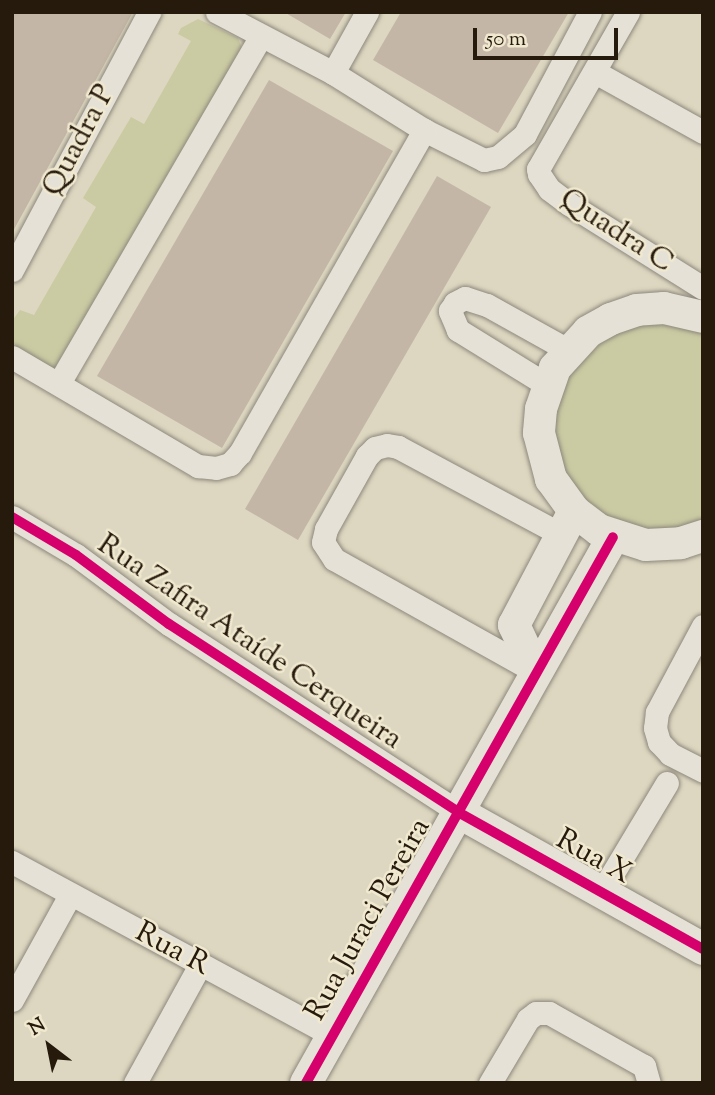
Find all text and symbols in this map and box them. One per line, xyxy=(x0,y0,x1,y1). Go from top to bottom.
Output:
scale bar xyxy=(477,14,622,58)
text: 50 m xyxy=(486,25,526,55)
street label: Quadra P xyxy=(36,79,124,203)
street label: Quadra C xyxy=(552,182,680,282)
street label: Rua Zafira Ataíde Cerqueira xyxy=(90,527,408,759)
street label: Rua Juraci Pereira xyxy=(299,813,439,1027)
street label: Rua X xyxy=(549,823,637,893)
street label: Rua R xyxy=(128,915,216,985)
north arrow xyxy=(14,1011,84,1081)
text: N xyxy=(24,1012,51,1043)

